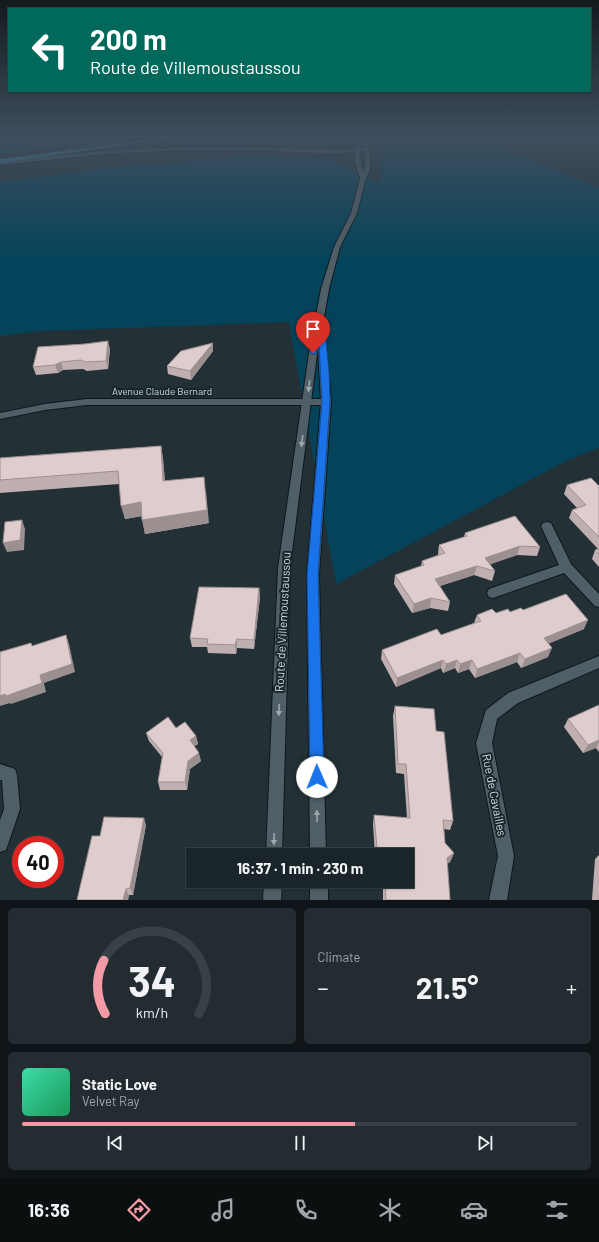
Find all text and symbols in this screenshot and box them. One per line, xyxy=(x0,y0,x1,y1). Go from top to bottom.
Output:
text: 200 m xyxy=(90,22,167,56)
icon: left xyxy=(24,24,76,76)
text: Route de Villemoustaussou xyxy=(90,56,301,78)
pin xyxy=(296,312,330,353)
icon: arrive xyxy=(302,318,324,340)
one-way arrow xyxy=(306,380,313,392)
street label: Avenue Claude Bernard xyxy=(112,385,212,397)
one-way arrow xyxy=(299,435,305,447)
street label: Route de Villemoustaussou xyxy=(271,551,293,692)
one-way arrow xyxy=(276,704,282,717)
street label: Rue de Cavailles xyxy=(480,752,510,837)
position arrow xyxy=(296,756,338,798)
one-way arrow xyxy=(314,810,321,822)
one-way arrow xyxy=(271,833,278,845)
speed limit sign: 40 xyxy=(12,836,64,888)
text: 16:37 · 1 min · 230 m xyxy=(237,859,363,877)
text: Climate xyxy=(318,949,361,965)
text: 34 xyxy=(128,955,176,1005)
text: 21.5° xyxy=(416,969,479,1005)
text: − xyxy=(318,974,329,1000)
text: + xyxy=(566,974,577,1000)
text: km/h xyxy=(136,1004,168,1021)
text: Static Love xyxy=(82,1075,157,1093)
text: Velvet Ray xyxy=(82,1093,140,1109)
icon: previous xyxy=(104,1132,126,1154)
icon: pause xyxy=(289,1132,311,1154)
icon: next xyxy=(474,1132,496,1154)
icon: directions xyxy=(125,1196,153,1224)
icon: music xyxy=(209,1196,237,1224)
icon: phone xyxy=(292,1196,320,1224)
icon: climate xyxy=(376,1196,404,1224)
icon: car xyxy=(460,1196,488,1224)
icon: filters xyxy=(543,1196,571,1224)
text: 16:36 xyxy=(28,1199,70,1221)

